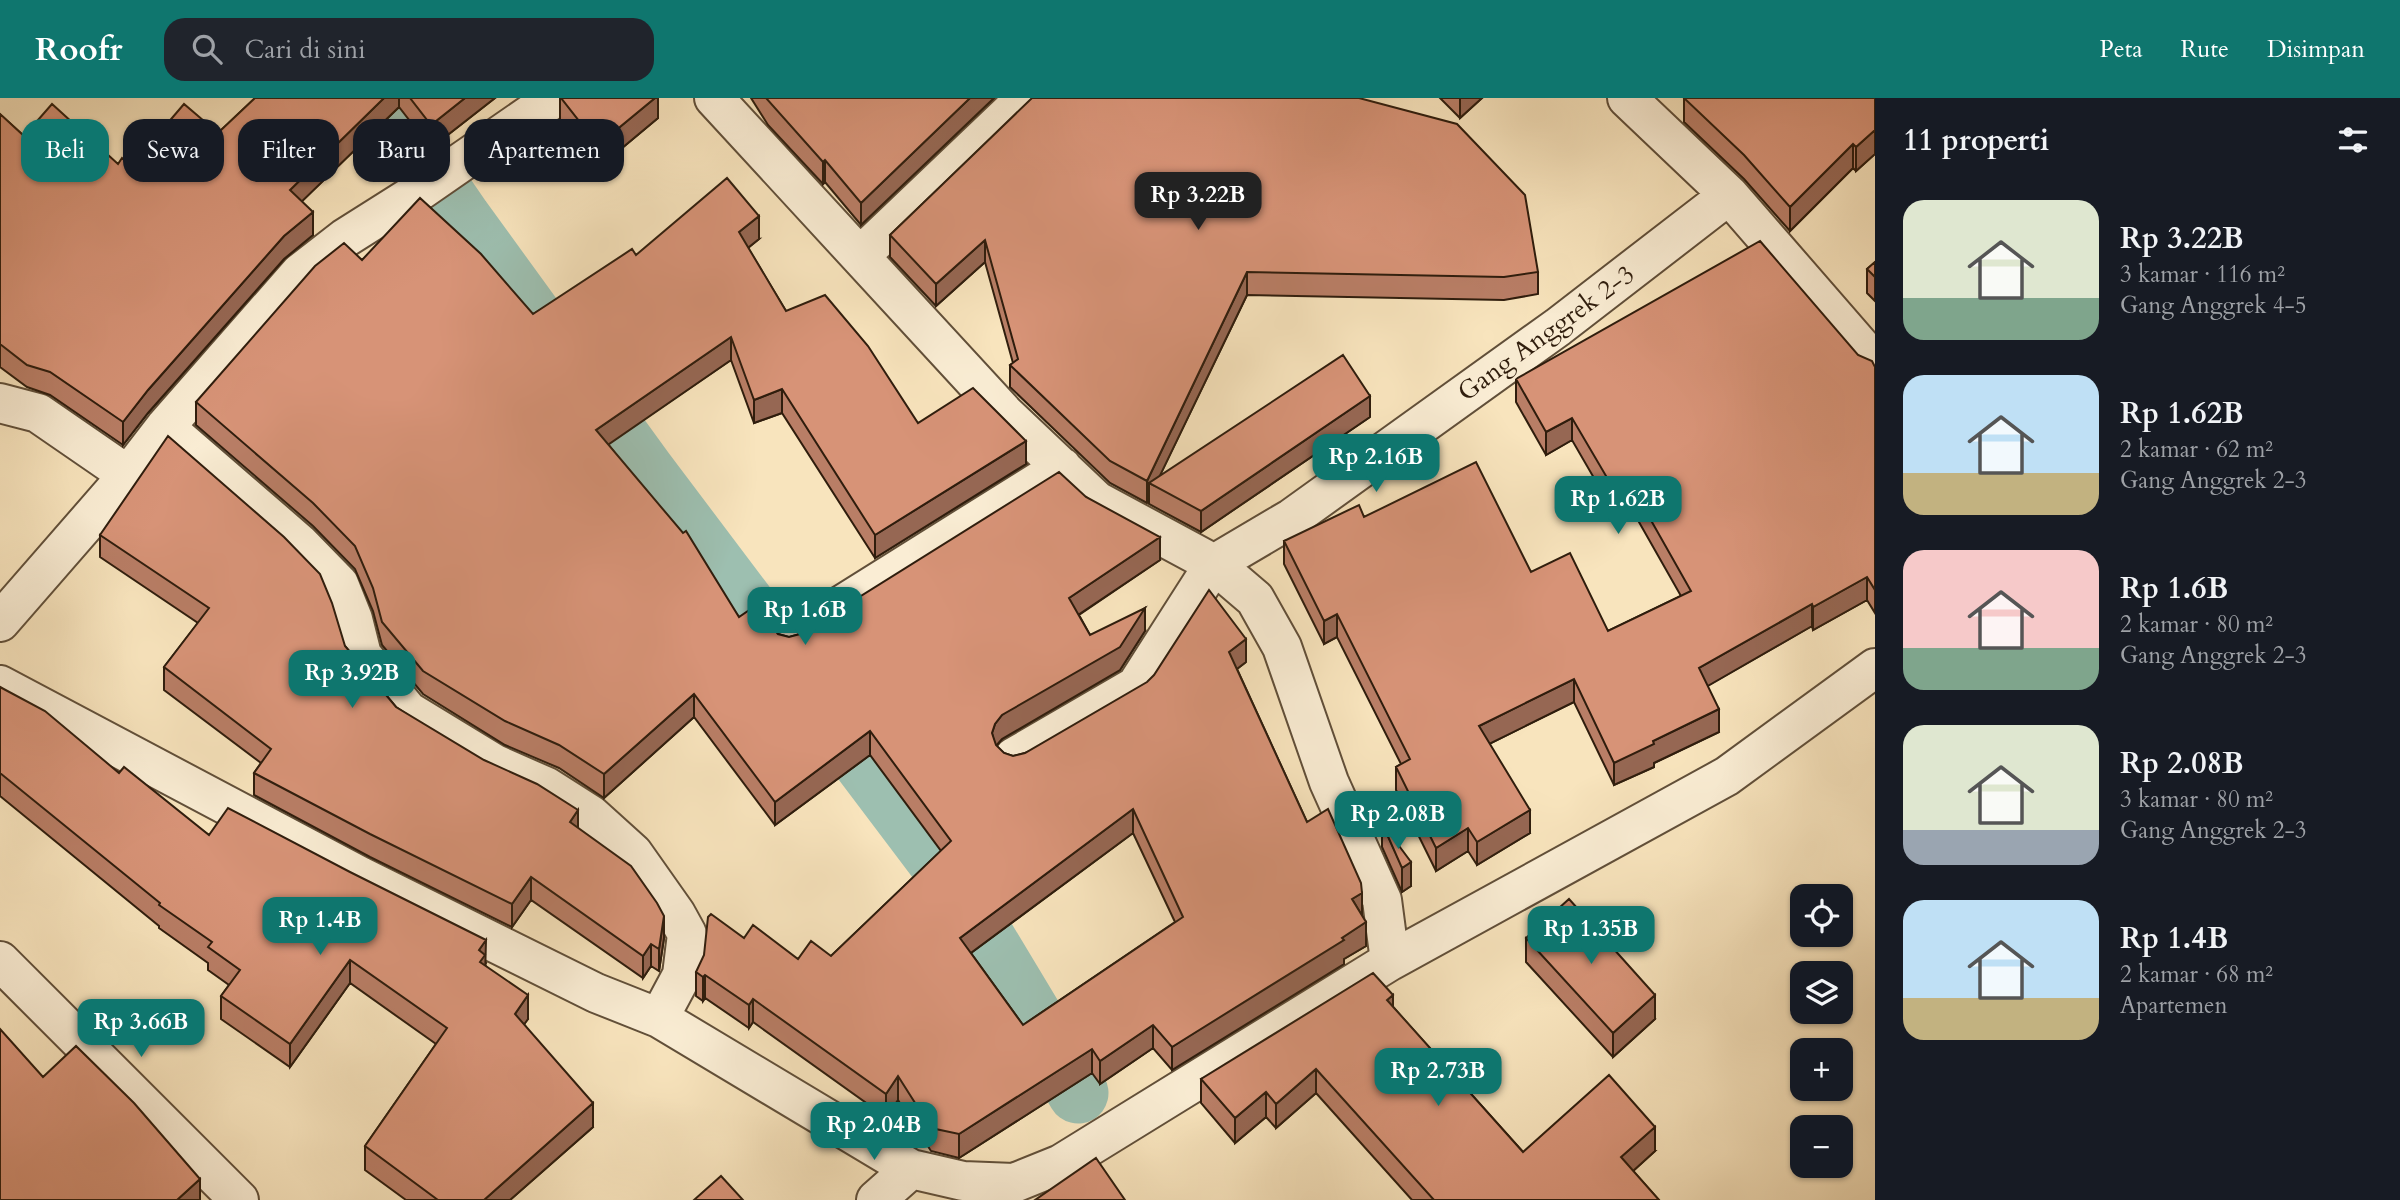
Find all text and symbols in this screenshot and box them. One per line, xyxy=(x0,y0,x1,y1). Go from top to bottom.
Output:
search box xyxy=(164,18,654,81)
text: Roofr xyxy=(35,27,122,72)
icon: search xyxy=(188,30,226,68)
text: Cari di sini xyxy=(244,32,366,67)
text: Peta xyxy=(2100,33,2143,66)
text: Rute xyxy=(2181,33,2229,66)
text: Disimpan xyxy=(2267,33,2365,66)
chip: Beli xyxy=(21,119,109,182)
chip: Sewa xyxy=(123,119,224,182)
chip: Filter xyxy=(238,119,339,182)
chip: Baru xyxy=(353,119,450,182)
chip: Apartemen xyxy=(464,119,624,182)
text: 11 properti xyxy=(1903,120,2049,161)
icon: filters xyxy=(2334,121,2372,159)
pin: Rp 3.22B xyxy=(1126,172,1270,232)
text: Rp 3.22B xyxy=(1151,179,1245,210)
text: Rp 3.22B xyxy=(2120,218,2244,259)
icon: home xyxy=(1959,228,2043,312)
street label: Gang Anggrek 2-3 xyxy=(1450,257,1642,409)
text: 3 kamar · 116 m² xyxy=(2120,259,2285,290)
text: Gang Anggrek 4-5 xyxy=(2120,290,2307,321)
text: Rp 1.62B xyxy=(2120,393,2244,434)
icon: home xyxy=(1959,403,2043,487)
pin: Rp 2.16B xyxy=(1304,434,1448,494)
text: 2 kamar · 62 m² xyxy=(2120,434,2273,465)
text: Rp 2.16B xyxy=(1329,441,1423,472)
text: Gang Anggrek 2-3 xyxy=(2120,465,2307,496)
pin: Rp 1.62B xyxy=(1546,476,1690,536)
text: Rp 1.62B xyxy=(1571,483,1665,514)
text: Rp 1.6B xyxy=(2120,568,2228,609)
icon: home xyxy=(1959,578,2043,662)
pin: Rp 1.6B xyxy=(740,588,870,647)
text: Rp 1.6B xyxy=(763,594,847,625)
text: 2 kamar · 80 m² xyxy=(2120,609,2273,640)
text: Gang Anggrek 2-3 xyxy=(2120,640,2307,671)
pin: Rp 3.92B xyxy=(280,650,424,710)
text: Rp 3.92B xyxy=(305,657,399,688)
text: Rp 2.08B xyxy=(2120,743,2244,784)
icon: home xyxy=(1959,753,2043,837)
text: 3 kamar · 80 m² xyxy=(2120,784,2273,815)
pin: Rp 2.08B xyxy=(1326,792,1470,851)
text: Rp 2.08B xyxy=(1351,798,1445,829)
text: Gang Anggrek 2-3 xyxy=(2120,815,2307,846)
map controls xyxy=(1790,884,1853,1178)
button: locate xyxy=(1790,884,1853,947)
pin: Rp 1.4B xyxy=(255,898,385,957)
text: Rp 1.4B xyxy=(278,904,362,935)
pin: Rp 1.35B xyxy=(1519,906,1663,966)
text: Rp 1.35B xyxy=(1544,913,1638,944)
text: Rp 1.4B xyxy=(2120,918,2228,959)
icon: home xyxy=(1959,928,2043,1012)
text: 2 kamar · 68 m² xyxy=(2120,959,2273,990)
button: layers xyxy=(1790,961,1853,1024)
text: Apartemen xyxy=(2120,990,2228,1021)
pin: Rp 3.66B xyxy=(69,1000,213,1059)
text: Rp 3.66B xyxy=(94,1006,188,1037)
button: + xyxy=(1790,1038,1853,1101)
pin: Rp 2.73B xyxy=(1366,1048,1510,1108)
text: Rp 2.73B xyxy=(1391,1055,1485,1086)
pin: Rp 2.04B xyxy=(802,1102,946,1162)
text: Rp 2.04B xyxy=(827,1109,921,1140)
button: − xyxy=(1790,1115,1853,1178)

